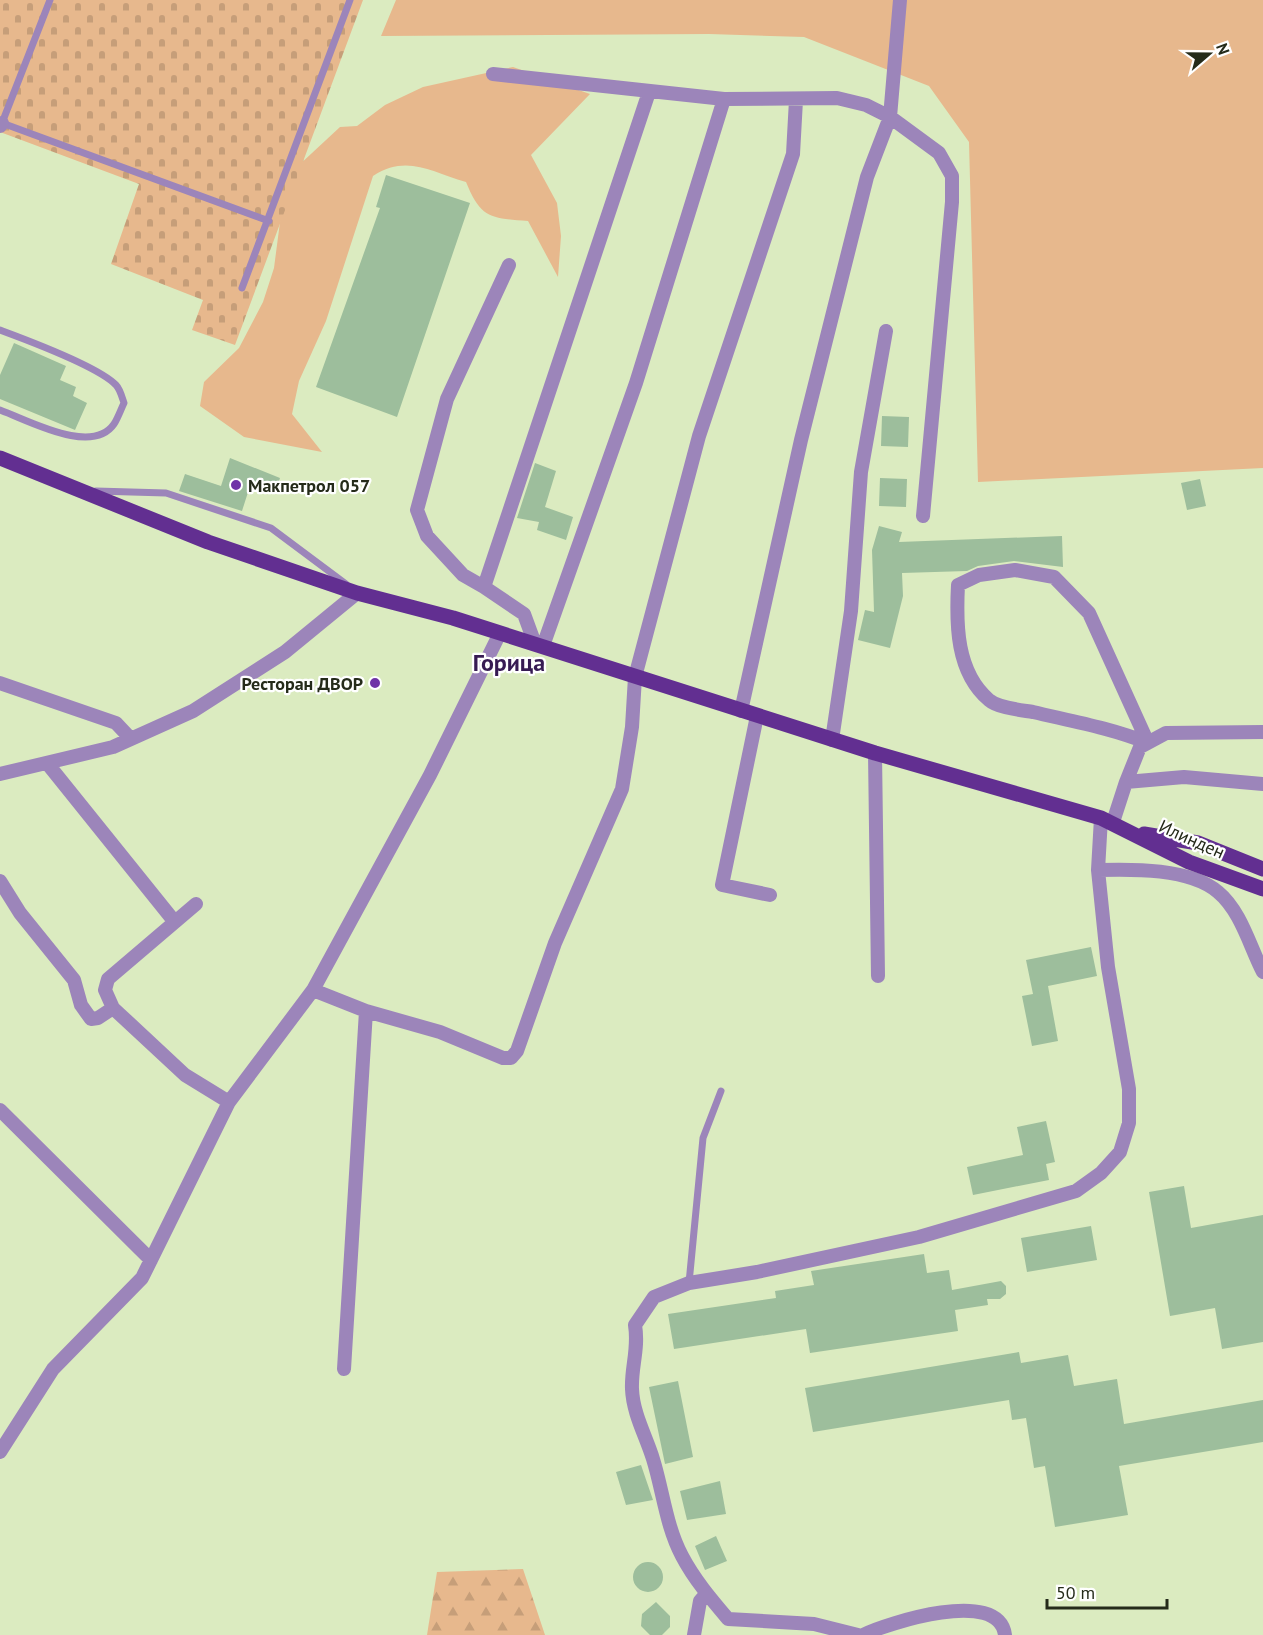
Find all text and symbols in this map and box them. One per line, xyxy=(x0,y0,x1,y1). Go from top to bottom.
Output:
north arrow xyxy=(1179,24,1239,84)
text: N xyxy=(1212,41,1234,57)
place label: Макпетрол 057 xyxy=(248,474,370,497)
marker: Макпетрол 057 xyxy=(229,478,243,492)
district label: Горица xyxy=(473,647,545,678)
place label: Ресторан ДВОР xyxy=(241,672,363,695)
marker: Ресторан ДВОР xyxy=(368,676,382,690)
street label: Илинден xyxy=(1156,814,1228,864)
scale bar xyxy=(1047,1572,1167,1610)
text: 50 m xyxy=(1056,1581,1095,1604)

